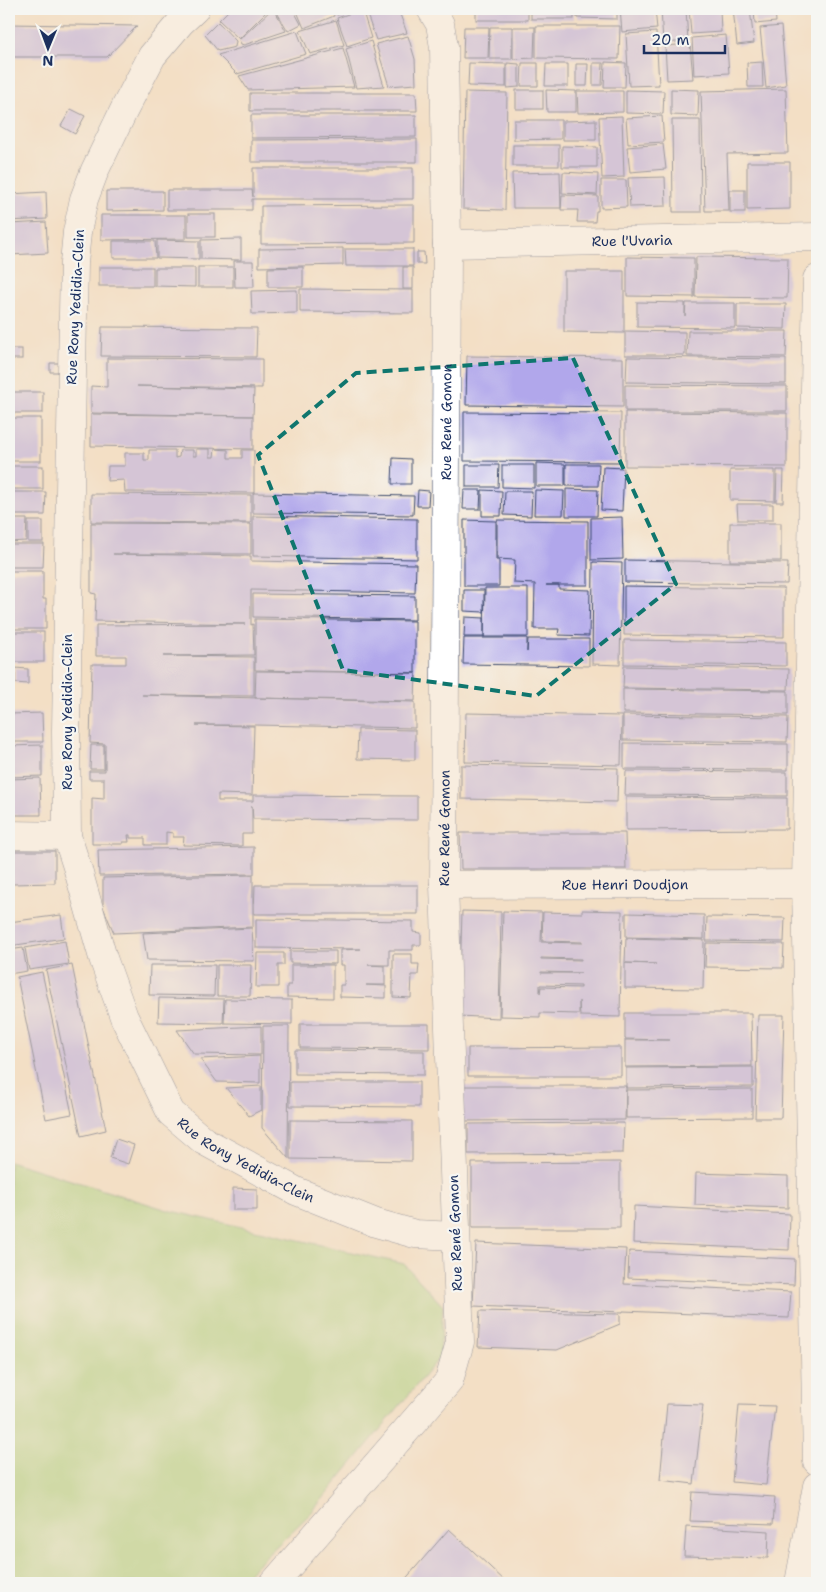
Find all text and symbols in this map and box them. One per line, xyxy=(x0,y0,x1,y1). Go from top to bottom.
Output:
north arrow xyxy=(22,22,72,72)
scale bar xyxy=(644,22,725,54)
text: 20 m xyxy=(651,30,690,50)
text: N xyxy=(42,52,53,70)
street label: Rue Rony Yedidia-Clein xyxy=(62,228,88,385)
street label: Rue l'Uvaria xyxy=(591,231,673,250)
street label: Rue René Gomon xyxy=(437,363,455,480)
street label: Rue Rony Yedidia-Clein xyxy=(58,634,76,790)
street label: Rue René Gomon xyxy=(435,769,454,886)
street label: Rue Henri Doudjon xyxy=(562,875,689,894)
street label: Rue Rony Yedidia-Clein xyxy=(174,1113,317,1207)
street label: Rue René Gomon xyxy=(444,1174,466,1291)

